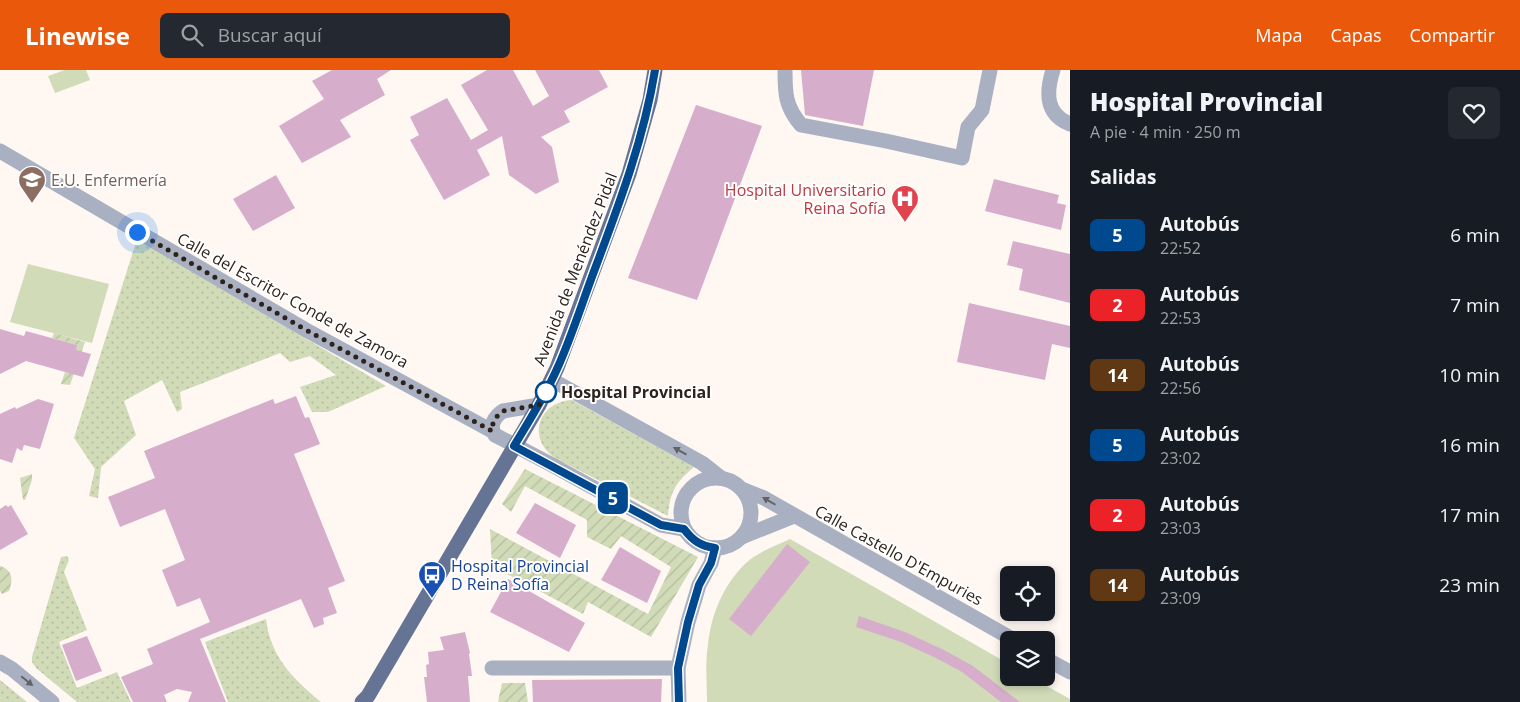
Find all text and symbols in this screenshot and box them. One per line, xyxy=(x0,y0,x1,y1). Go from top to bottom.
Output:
search box xyxy=(160,13,510,58)
text: Linewise xyxy=(25,19,130,52)
icon: search xyxy=(178,21,206,49)
text: Buscar aquí xyxy=(218,22,322,48)
text: Mapa xyxy=(1255,23,1303,47)
text: Capas xyxy=(1331,23,1381,47)
text: Compartir xyxy=(1409,23,1495,47)
text: Hospital Provincial xyxy=(1090,85,1323,118)
button: heart xyxy=(1448,87,1500,139)
text: A pie · 4 min · 250 m xyxy=(1090,121,1241,143)
text: Salidas xyxy=(1090,164,1156,190)
school or university icon: E.U. Enfermería xyxy=(17,165,47,204)
place label: E.U. Enfermería xyxy=(51,169,167,191)
street label: Avenida de Menéndez Pidal xyxy=(528,169,622,369)
place label: Hospital Universitario Reina Sofía xyxy=(725,179,886,219)
hospital icon: Hospital Universitario Reina Sofía xyxy=(890,184,920,223)
text: Autobús xyxy=(1160,211,1240,237)
your location xyxy=(125,220,150,245)
text: 6 min xyxy=(1450,222,1500,248)
text: 5 xyxy=(1112,223,1123,247)
street label: Calle del Escritor Conde de Zamora xyxy=(173,227,413,373)
text: 22:52 xyxy=(1160,237,1201,259)
text: Autobús xyxy=(1160,281,1240,307)
text: 7 min xyxy=(1450,292,1500,318)
text: 2 xyxy=(1112,293,1123,317)
text: 22:53 xyxy=(1160,307,1201,329)
text: Autobús xyxy=(1160,351,1240,377)
text: 10 min xyxy=(1439,362,1500,388)
text: 14 xyxy=(1107,363,1128,387)
text: 22:56 xyxy=(1160,377,1201,399)
marker: Hospital Provincial xyxy=(535,381,557,403)
place label: Hospital Provincial xyxy=(561,381,711,403)
text: Autobús xyxy=(1160,421,1240,447)
text: 16 min xyxy=(1439,432,1500,458)
text: 5 xyxy=(1112,433,1123,457)
one-way arrow xyxy=(673,447,688,455)
text: 23:02 xyxy=(1160,447,1201,469)
line badge: 5 xyxy=(597,482,629,514)
text: 5 xyxy=(608,486,618,510)
text: Autobús xyxy=(1160,491,1240,517)
one-way arrow xyxy=(763,497,776,506)
street label: Calle Castello D'Empuries xyxy=(811,500,987,610)
text: 17 min xyxy=(1439,502,1500,528)
text: 2 xyxy=(1112,503,1123,527)
text: 23:03 xyxy=(1160,517,1201,539)
place label: Hospital Provincial D Reina Sofía xyxy=(451,555,589,595)
bus stop icon: Hospital Provincial D Reina Sofía xyxy=(417,560,447,599)
text: Autobús xyxy=(1160,561,1240,587)
map controls xyxy=(1000,566,1055,686)
button: locate xyxy=(1000,566,1055,621)
text: 23 min xyxy=(1439,572,1500,598)
text: 14 xyxy=(1107,573,1128,597)
text: 23:09 xyxy=(1160,587,1201,609)
button: layers xyxy=(1000,631,1055,686)
one-way arrow xyxy=(21,675,33,686)

